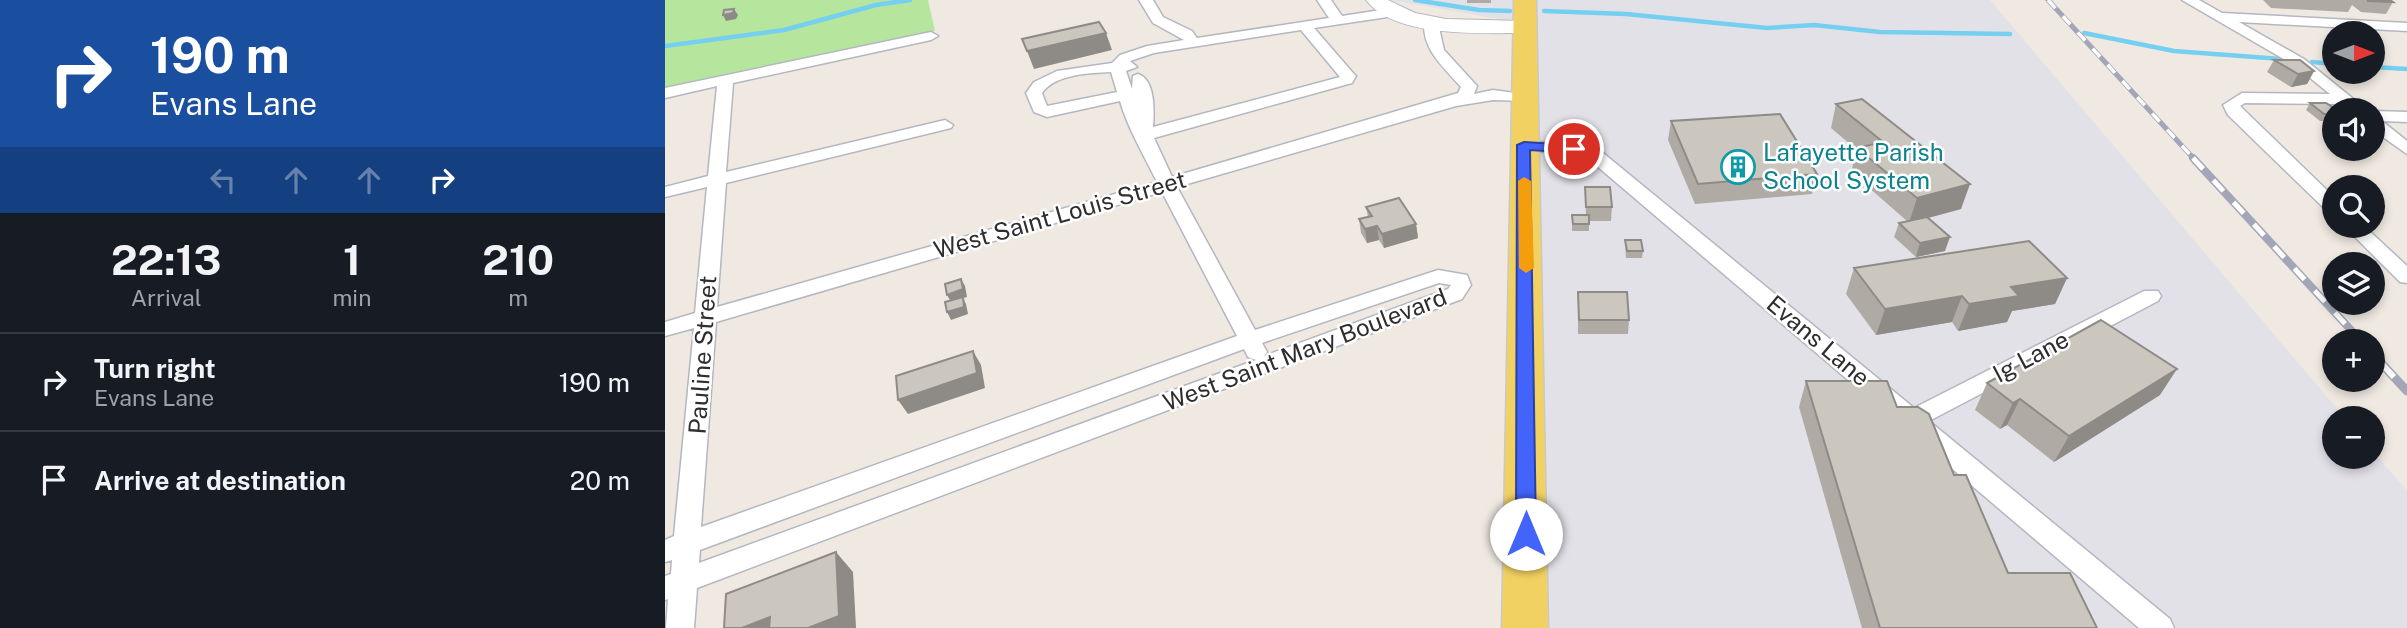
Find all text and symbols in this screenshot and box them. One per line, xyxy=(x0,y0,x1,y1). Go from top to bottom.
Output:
north arrow xyxy=(2322,21,2385,84)
map controls xyxy=(2322,21,2385,469)
text: 190 m xyxy=(150,26,290,84)
icon: right xyxy=(35,28,126,119)
text: Evans Lane xyxy=(150,85,317,122)
button: sound xyxy=(2322,98,2385,161)
pin xyxy=(1544,119,1604,179)
icon: arrive xyxy=(1555,130,1593,168)
place label: Lafayette Parish School System xyxy=(1763,138,1944,194)
building icon: Lafayette Parish School System xyxy=(1719,148,1757,186)
icon: left xyxy=(204,161,242,199)
icon: ahead xyxy=(277,161,315,199)
icon: ahead xyxy=(350,161,388,199)
icon: right xyxy=(423,161,461,199)
street label: West Saint Louis Street xyxy=(930,165,1189,263)
button: search xyxy=(2322,175,2385,238)
text: 22:13 xyxy=(111,235,222,284)
text: 1 xyxy=(343,235,361,284)
text: 210 xyxy=(482,235,554,284)
button: layers xyxy=(2322,252,2385,315)
street label: Pauline Street xyxy=(682,275,722,435)
street label: West Saint Mary Boulevard xyxy=(1159,282,1450,416)
text: Arrival xyxy=(131,284,202,311)
text: min xyxy=(332,284,371,311)
text: m xyxy=(508,284,528,311)
street label: Evans Lane xyxy=(1762,289,1876,391)
street label: Ig Lane xyxy=(1988,325,2073,388)
button: + xyxy=(2322,329,2385,392)
text: Turn right xyxy=(94,353,216,384)
icon: right xyxy=(35,363,73,401)
text: 190 m xyxy=(559,367,630,398)
text: Evans Lane xyxy=(94,384,214,411)
button: − xyxy=(2322,406,2385,469)
icon: arrive xyxy=(35,461,73,499)
text: Arrive at destination xyxy=(94,465,346,496)
text: 20 m xyxy=(570,465,630,496)
position arrow xyxy=(1489,497,1563,571)

